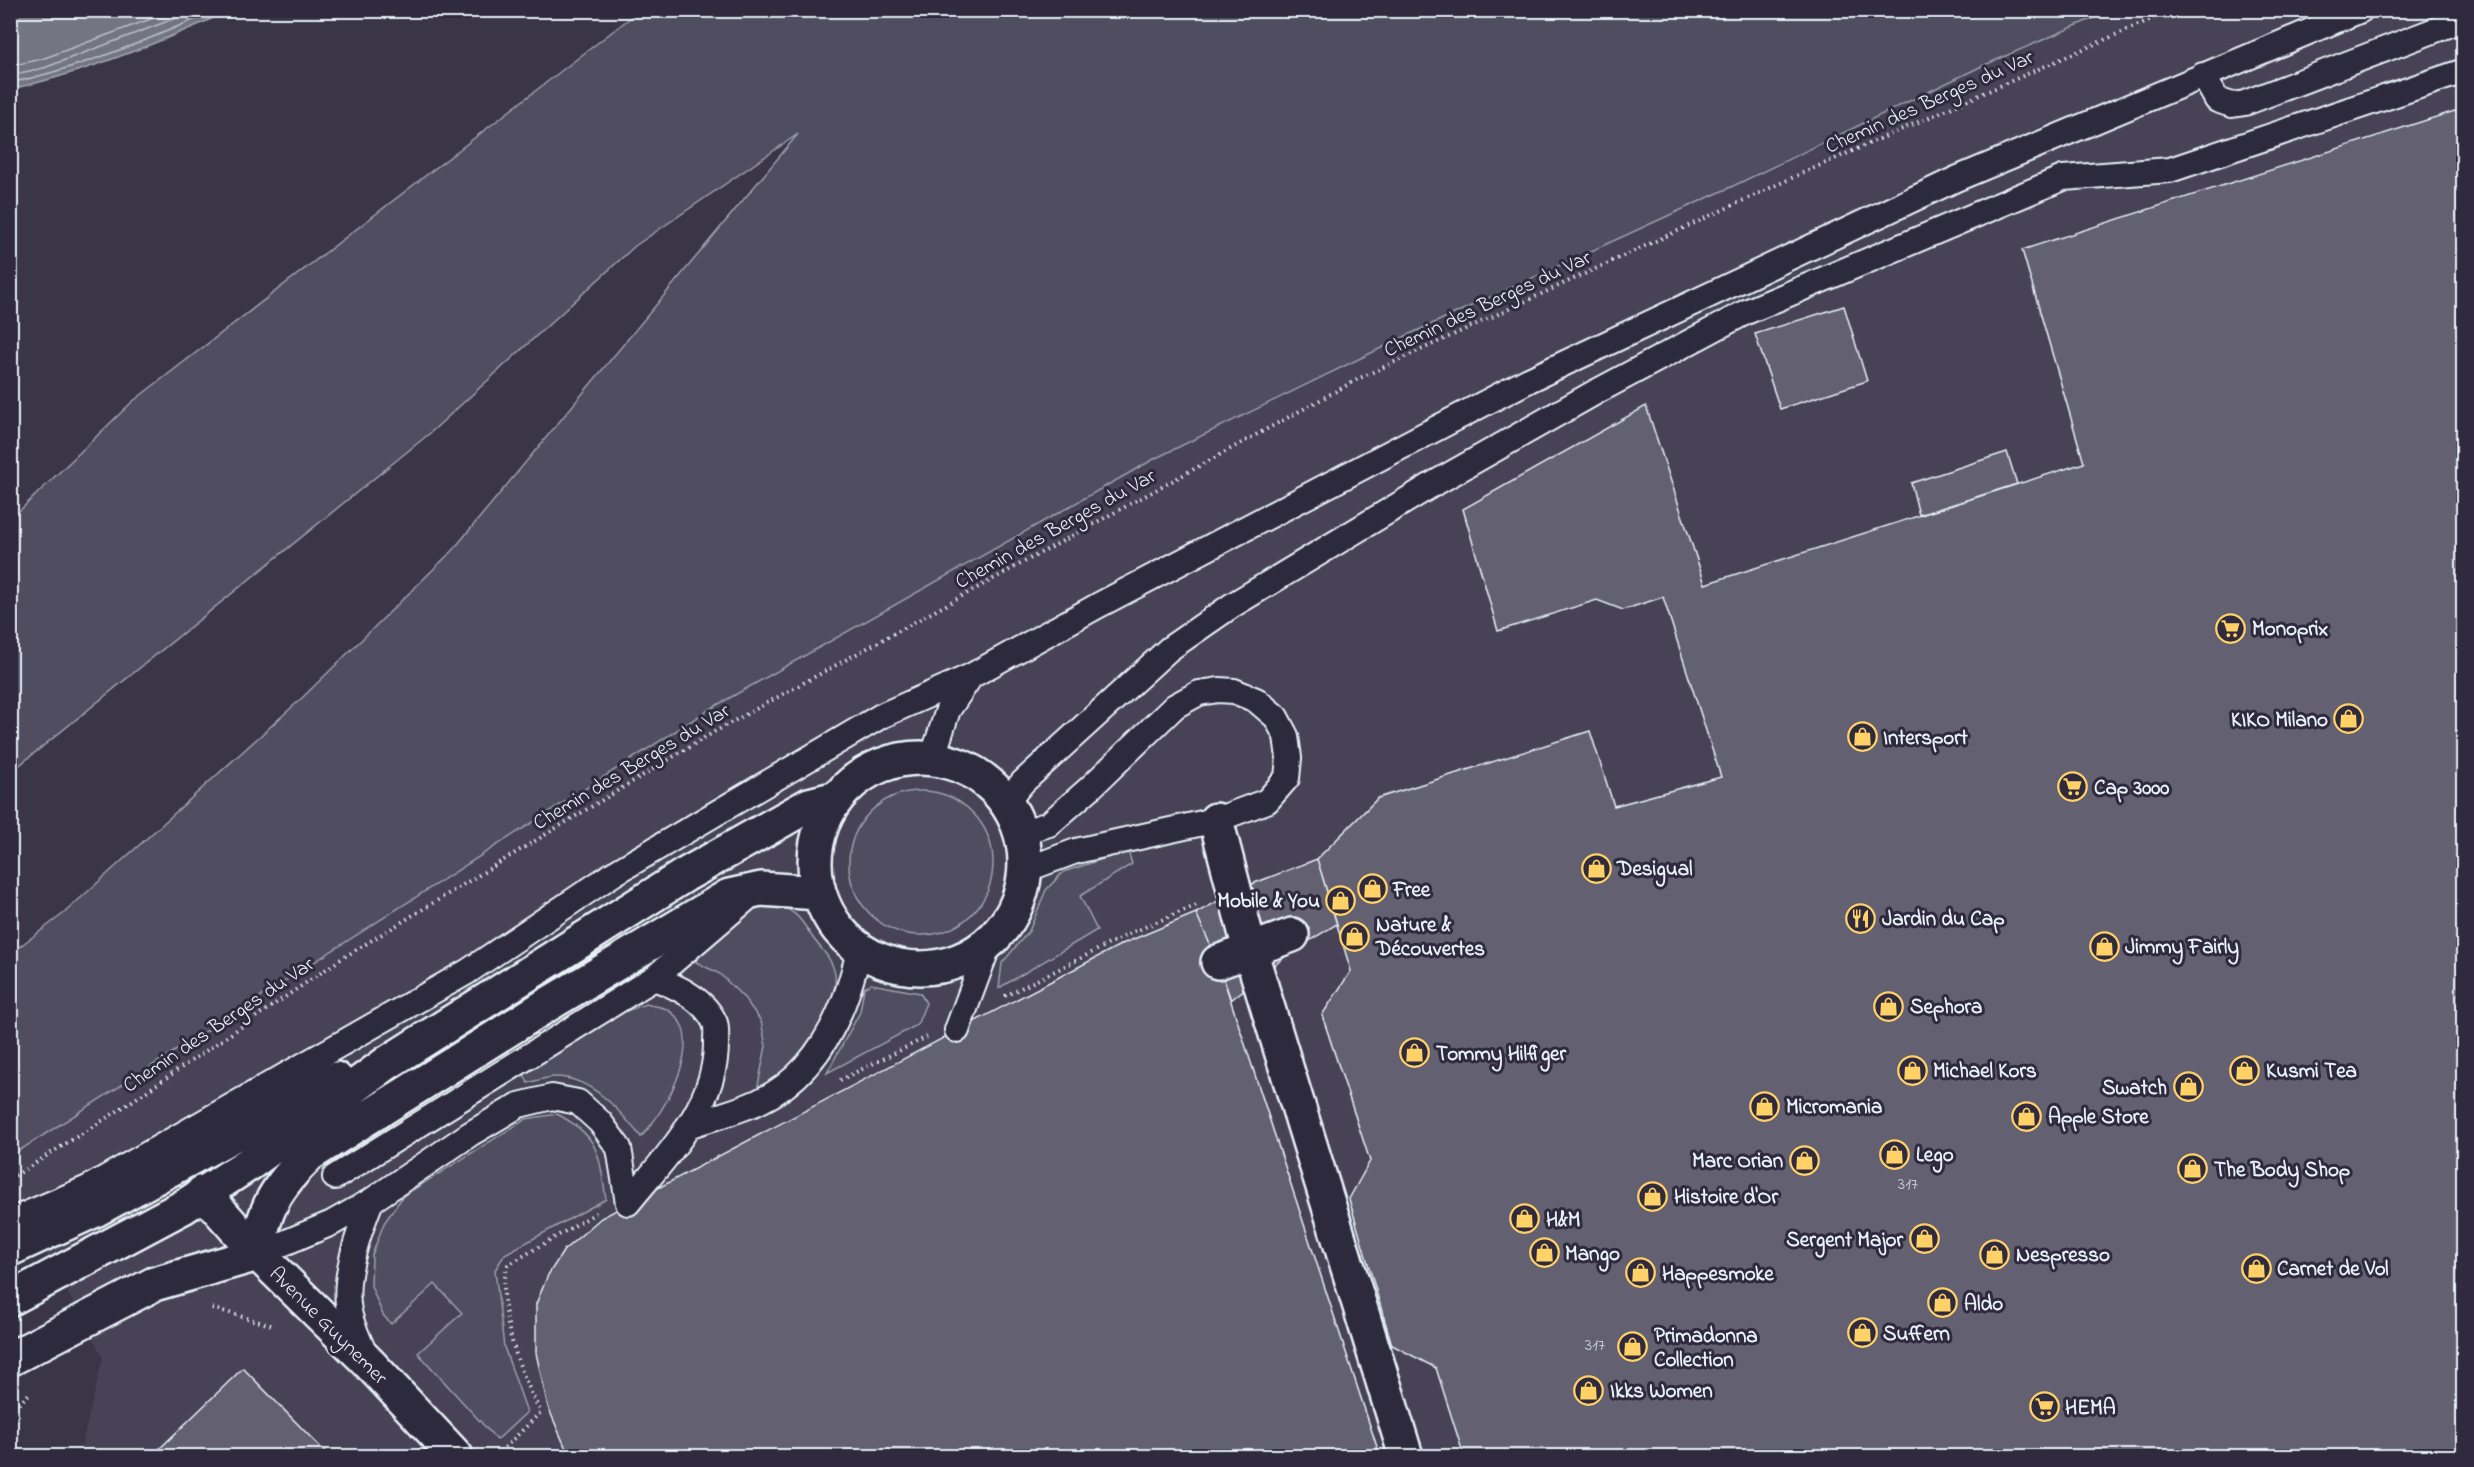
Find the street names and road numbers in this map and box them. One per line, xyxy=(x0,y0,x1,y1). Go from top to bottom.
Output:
street label: Chemin des Berges du Var xyxy=(1821,43,2040,164)
street label: Chemin des Berges du Var xyxy=(1379,243,1598,368)
street label: Chemin des Berges du Var xyxy=(950,462,1163,599)
street label: Chemin des Berges du Var xyxy=(528,697,738,840)
street label: Chemin des Berges du Var xyxy=(117,950,322,1103)
street label: Avenue Guynemer xyxy=(260,1260,394,1394)

